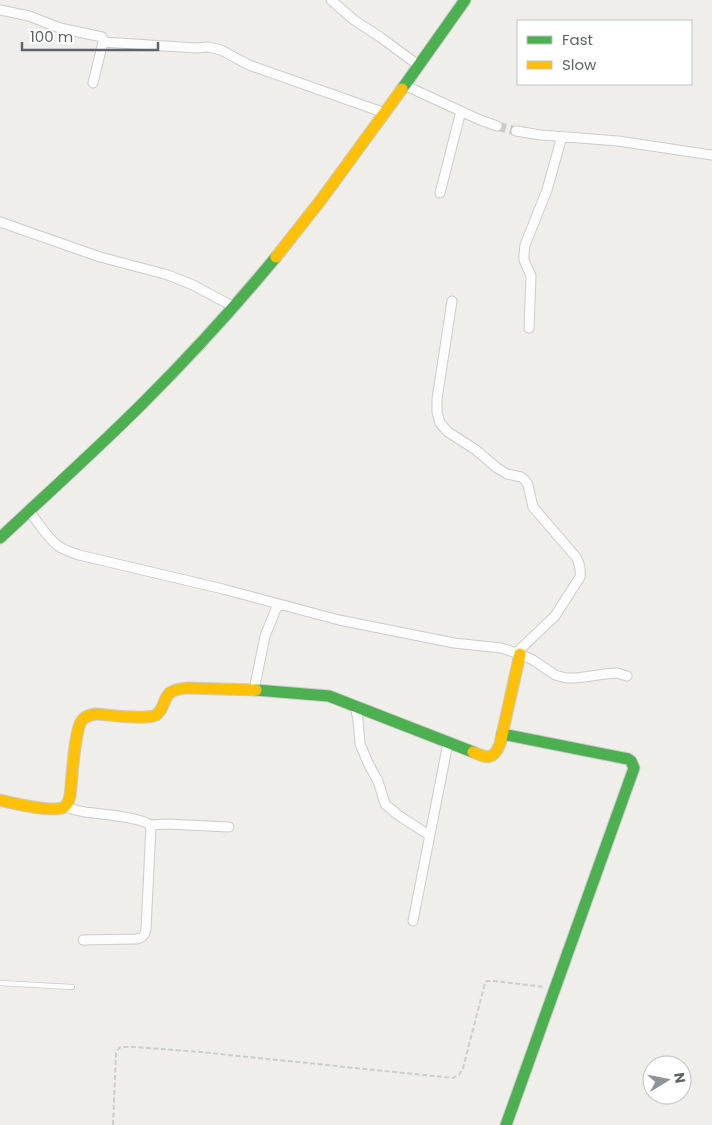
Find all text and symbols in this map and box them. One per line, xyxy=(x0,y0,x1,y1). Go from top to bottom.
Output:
scale bar xyxy=(22,20,159,52)
legend xyxy=(517,20,692,85)
text: 100 m xyxy=(30,26,73,47)
text: Fast xyxy=(562,29,593,50)
text: Slow xyxy=(562,54,597,75)
north arrow xyxy=(642,1055,692,1105)
text: N xyxy=(669,1071,691,1085)

